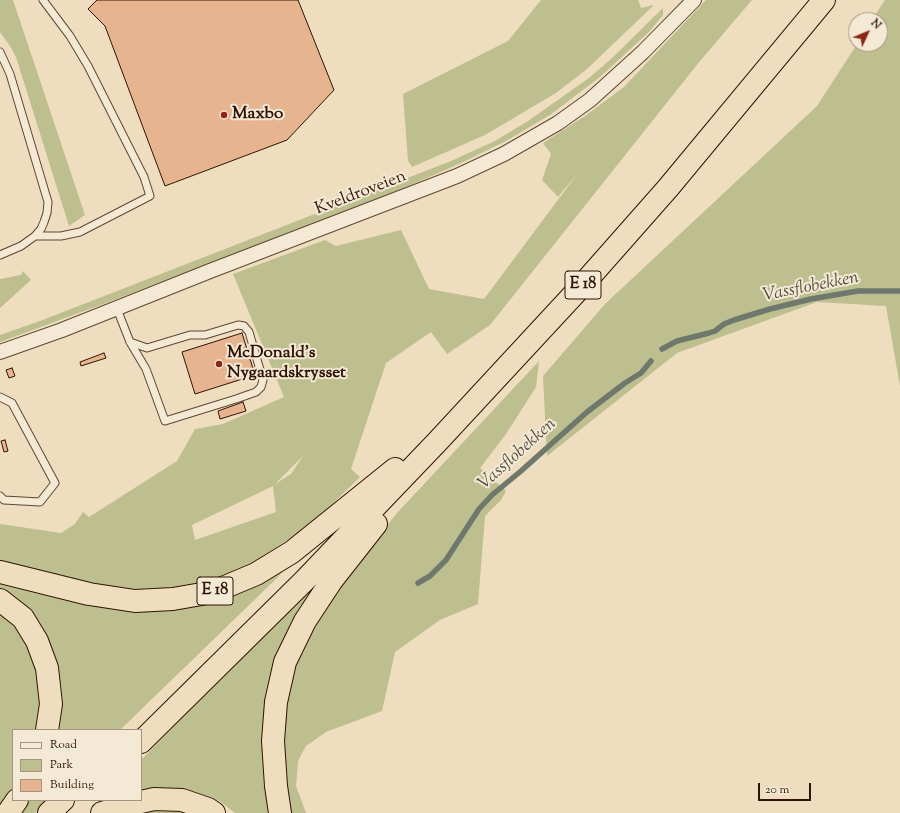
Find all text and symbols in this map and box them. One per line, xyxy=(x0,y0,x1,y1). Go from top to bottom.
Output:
north arrow xyxy=(848,12,888,52)
text: N xyxy=(867,16,885,33)
place label: Maxbo xyxy=(232,105,283,125)
marker: Maxbo xyxy=(219,110,229,120)
street label: Kveldroveien xyxy=(313,167,409,221)
water label: Vassflobekken xyxy=(761,268,861,308)
road number: E 18 xyxy=(565,271,601,299)
place label: McDonald's Nygaardskrysset xyxy=(227,344,346,384)
marker: McDonald's Nygaardskrysset xyxy=(214,359,224,369)
water label: Vassflobekken xyxy=(475,414,561,496)
road number: E 18 xyxy=(197,577,233,605)
legend xyxy=(12,729,142,801)
text: Road xyxy=(50,736,77,754)
text: Park xyxy=(50,756,73,774)
scale bar xyxy=(760,775,813,801)
text: Building xyxy=(50,776,94,794)
text: 20 m xyxy=(765,781,789,799)

